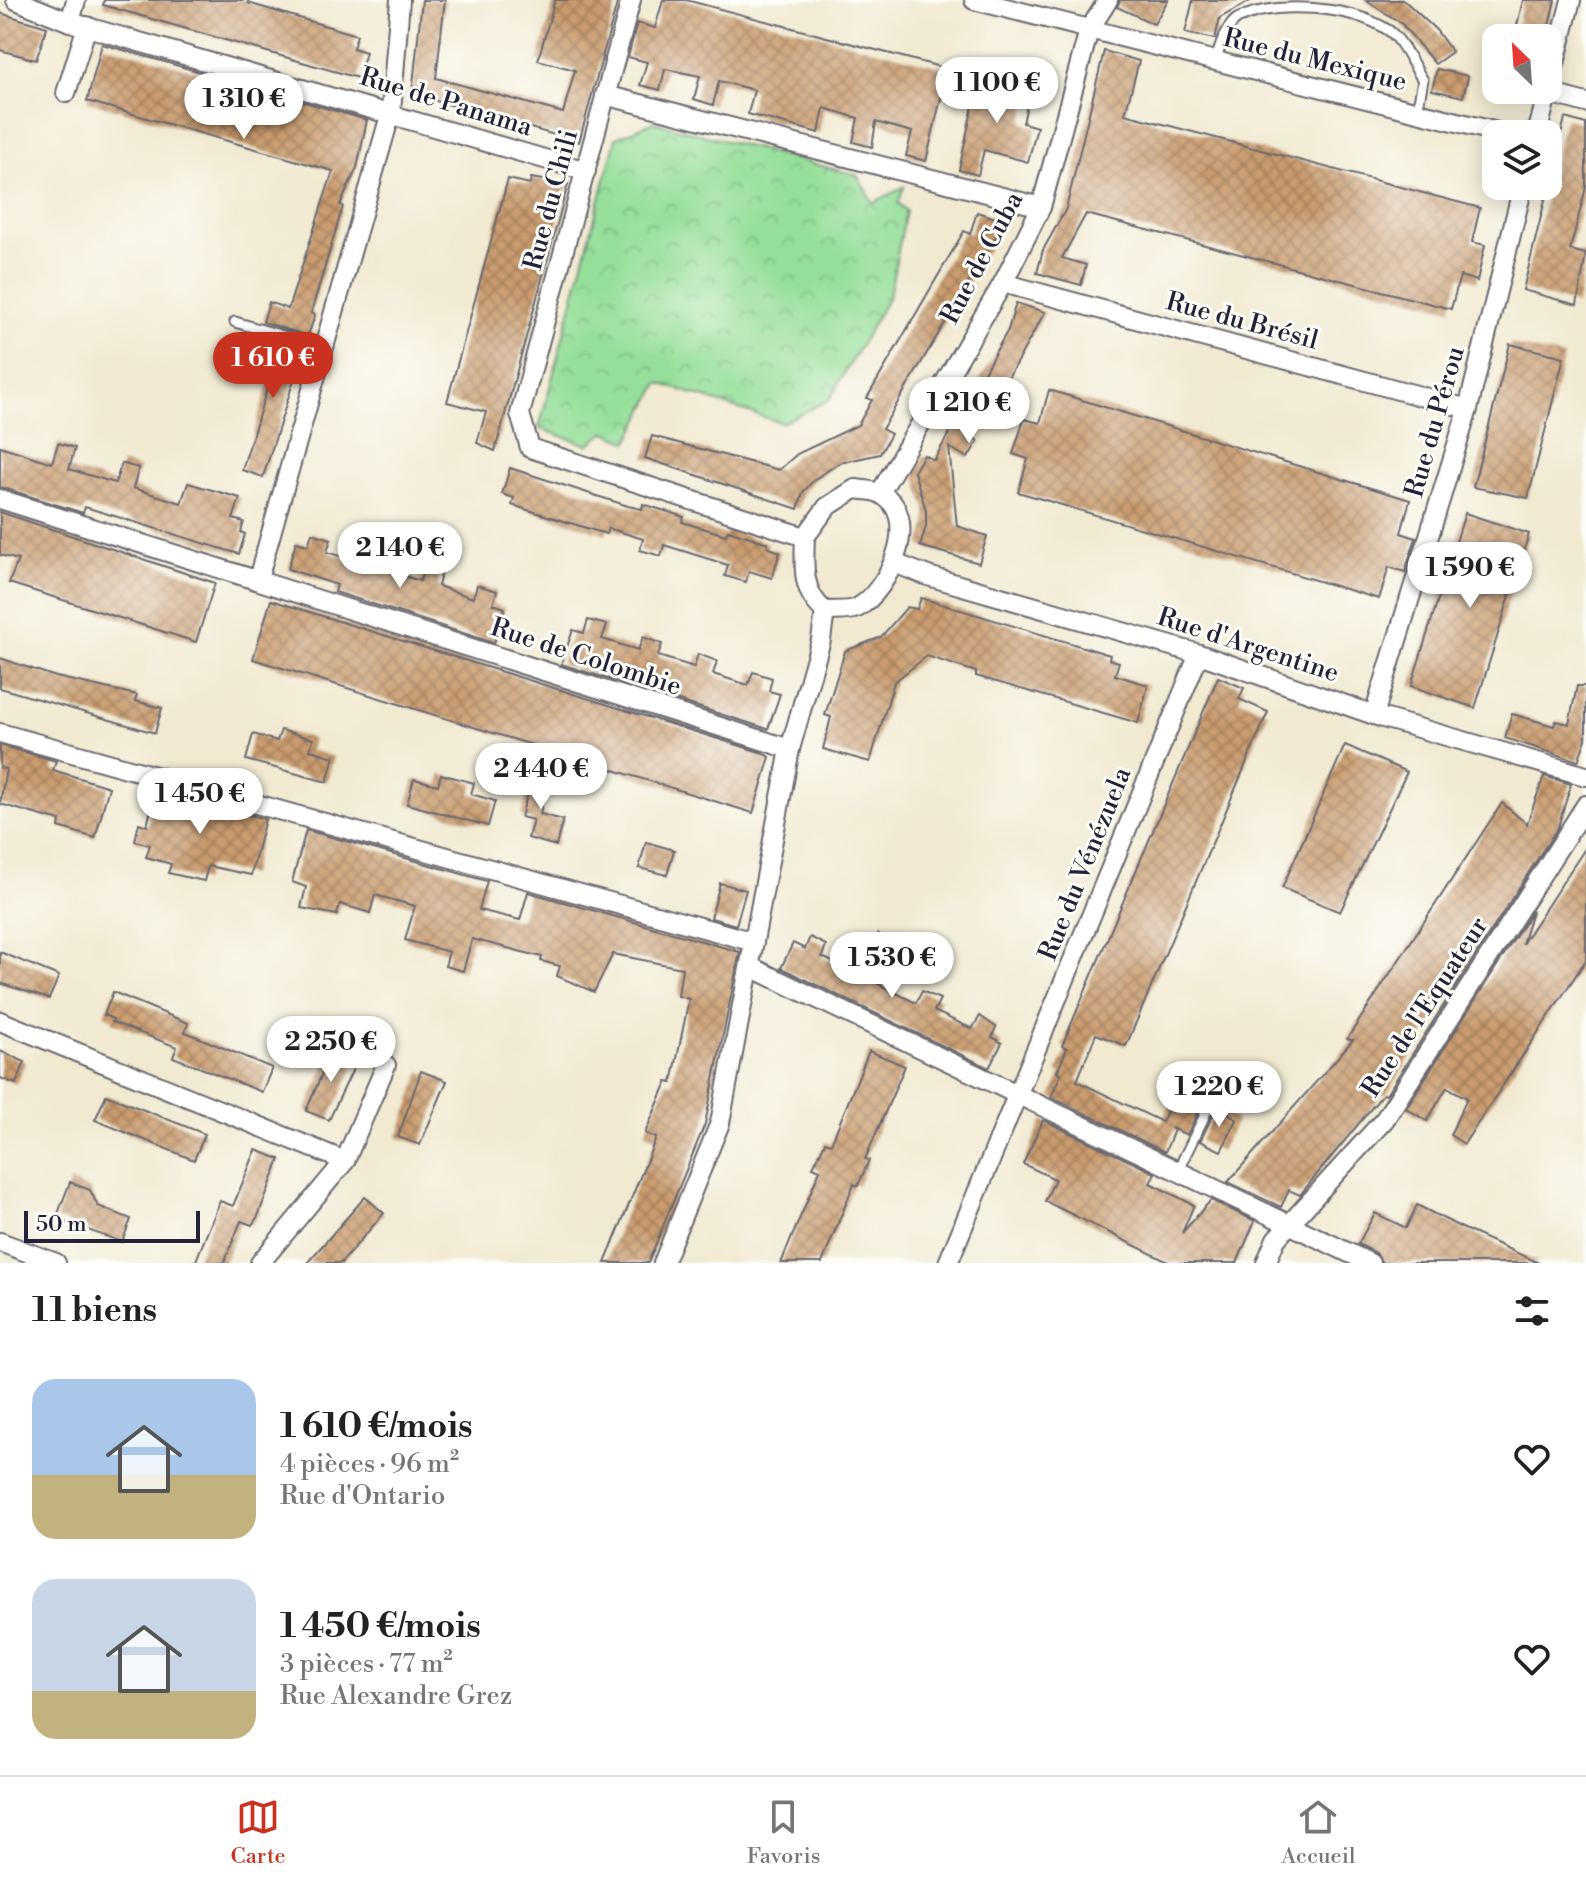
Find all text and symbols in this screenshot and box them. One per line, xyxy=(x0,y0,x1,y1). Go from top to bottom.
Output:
street label: Rue du Mexique xyxy=(1220,22,1410,98)
north arrow xyxy=(1482,24,1562,104)
map controls xyxy=(1482,24,1562,200)
pin: 1 100 € xyxy=(923,57,1071,125)
street label: Rue de Panama xyxy=(356,61,537,144)
text: 1 100 € xyxy=(953,67,1041,99)
pin: 1 310 € xyxy=(170,73,318,141)
text: 1 310 € xyxy=(202,83,286,115)
button: layers xyxy=(1482,120,1562,200)
street label: Rue du Chili xyxy=(517,126,585,274)
street label: Rue de Cuba xyxy=(934,186,1031,330)
street label: Rue du Brésil xyxy=(1162,285,1322,357)
pin: 1 610 € xyxy=(199,332,347,400)
text: 1 610 € xyxy=(231,342,315,374)
street label: Rue du Pérou xyxy=(1398,343,1472,501)
pin: 1 210 € xyxy=(895,377,1043,445)
text: 1 210 € xyxy=(927,387,1011,419)
pin: 2 140 € xyxy=(326,522,474,590)
text: 2 140 € xyxy=(355,532,445,564)
pin: 1 590 € xyxy=(1396,542,1544,610)
text: 1 590 € xyxy=(1425,552,1515,584)
street label: Rue d'Argentine xyxy=(1153,601,1343,689)
street label: Rue de Colombie xyxy=(487,611,685,703)
pin: 2 440 € xyxy=(467,743,615,811)
text: 2 440 € xyxy=(493,753,589,785)
street label: Rue du Vénézuela xyxy=(1032,762,1139,965)
pin: 1 450 € xyxy=(126,768,274,836)
text: 1 450 € xyxy=(155,778,245,810)
street label: Rue de l'Equateur xyxy=(1355,911,1495,1103)
pin: 1 530 € xyxy=(818,932,966,1000)
text: 1 530 € xyxy=(848,942,936,974)
pin: 2 250 € xyxy=(257,1016,405,1084)
text: 2 250 € xyxy=(285,1026,377,1058)
pin: 1 220 € xyxy=(1145,1061,1293,1129)
text: 1 220 € xyxy=(1174,1071,1264,1103)
scale bar xyxy=(24,1207,200,1243)
text: 50 m xyxy=(36,1211,87,1238)
icon: filters xyxy=(1510,1289,1554,1333)
text: 11 biens xyxy=(32,1290,157,1332)
text: 1 610 €/mois xyxy=(280,1406,473,1448)
icon: home xyxy=(96,1411,192,1507)
icon: heart xyxy=(1510,1437,1554,1481)
text: 4 pièces · 96 m² xyxy=(280,1448,459,1480)
text: Rue d'Ontario xyxy=(280,1480,445,1512)
text: 1 450 €/mois xyxy=(280,1606,481,1648)
icon: home xyxy=(96,1611,192,1707)
icon: heart xyxy=(1510,1637,1554,1681)
text: 3 pièces · 77 m² xyxy=(280,1648,453,1680)
text: Rue Alexandre Grez xyxy=(280,1680,512,1712)
tab: Carte xyxy=(231,1795,286,1870)
tab: Favoris xyxy=(747,1795,820,1870)
tab: Accueil xyxy=(1281,1795,1355,1870)

